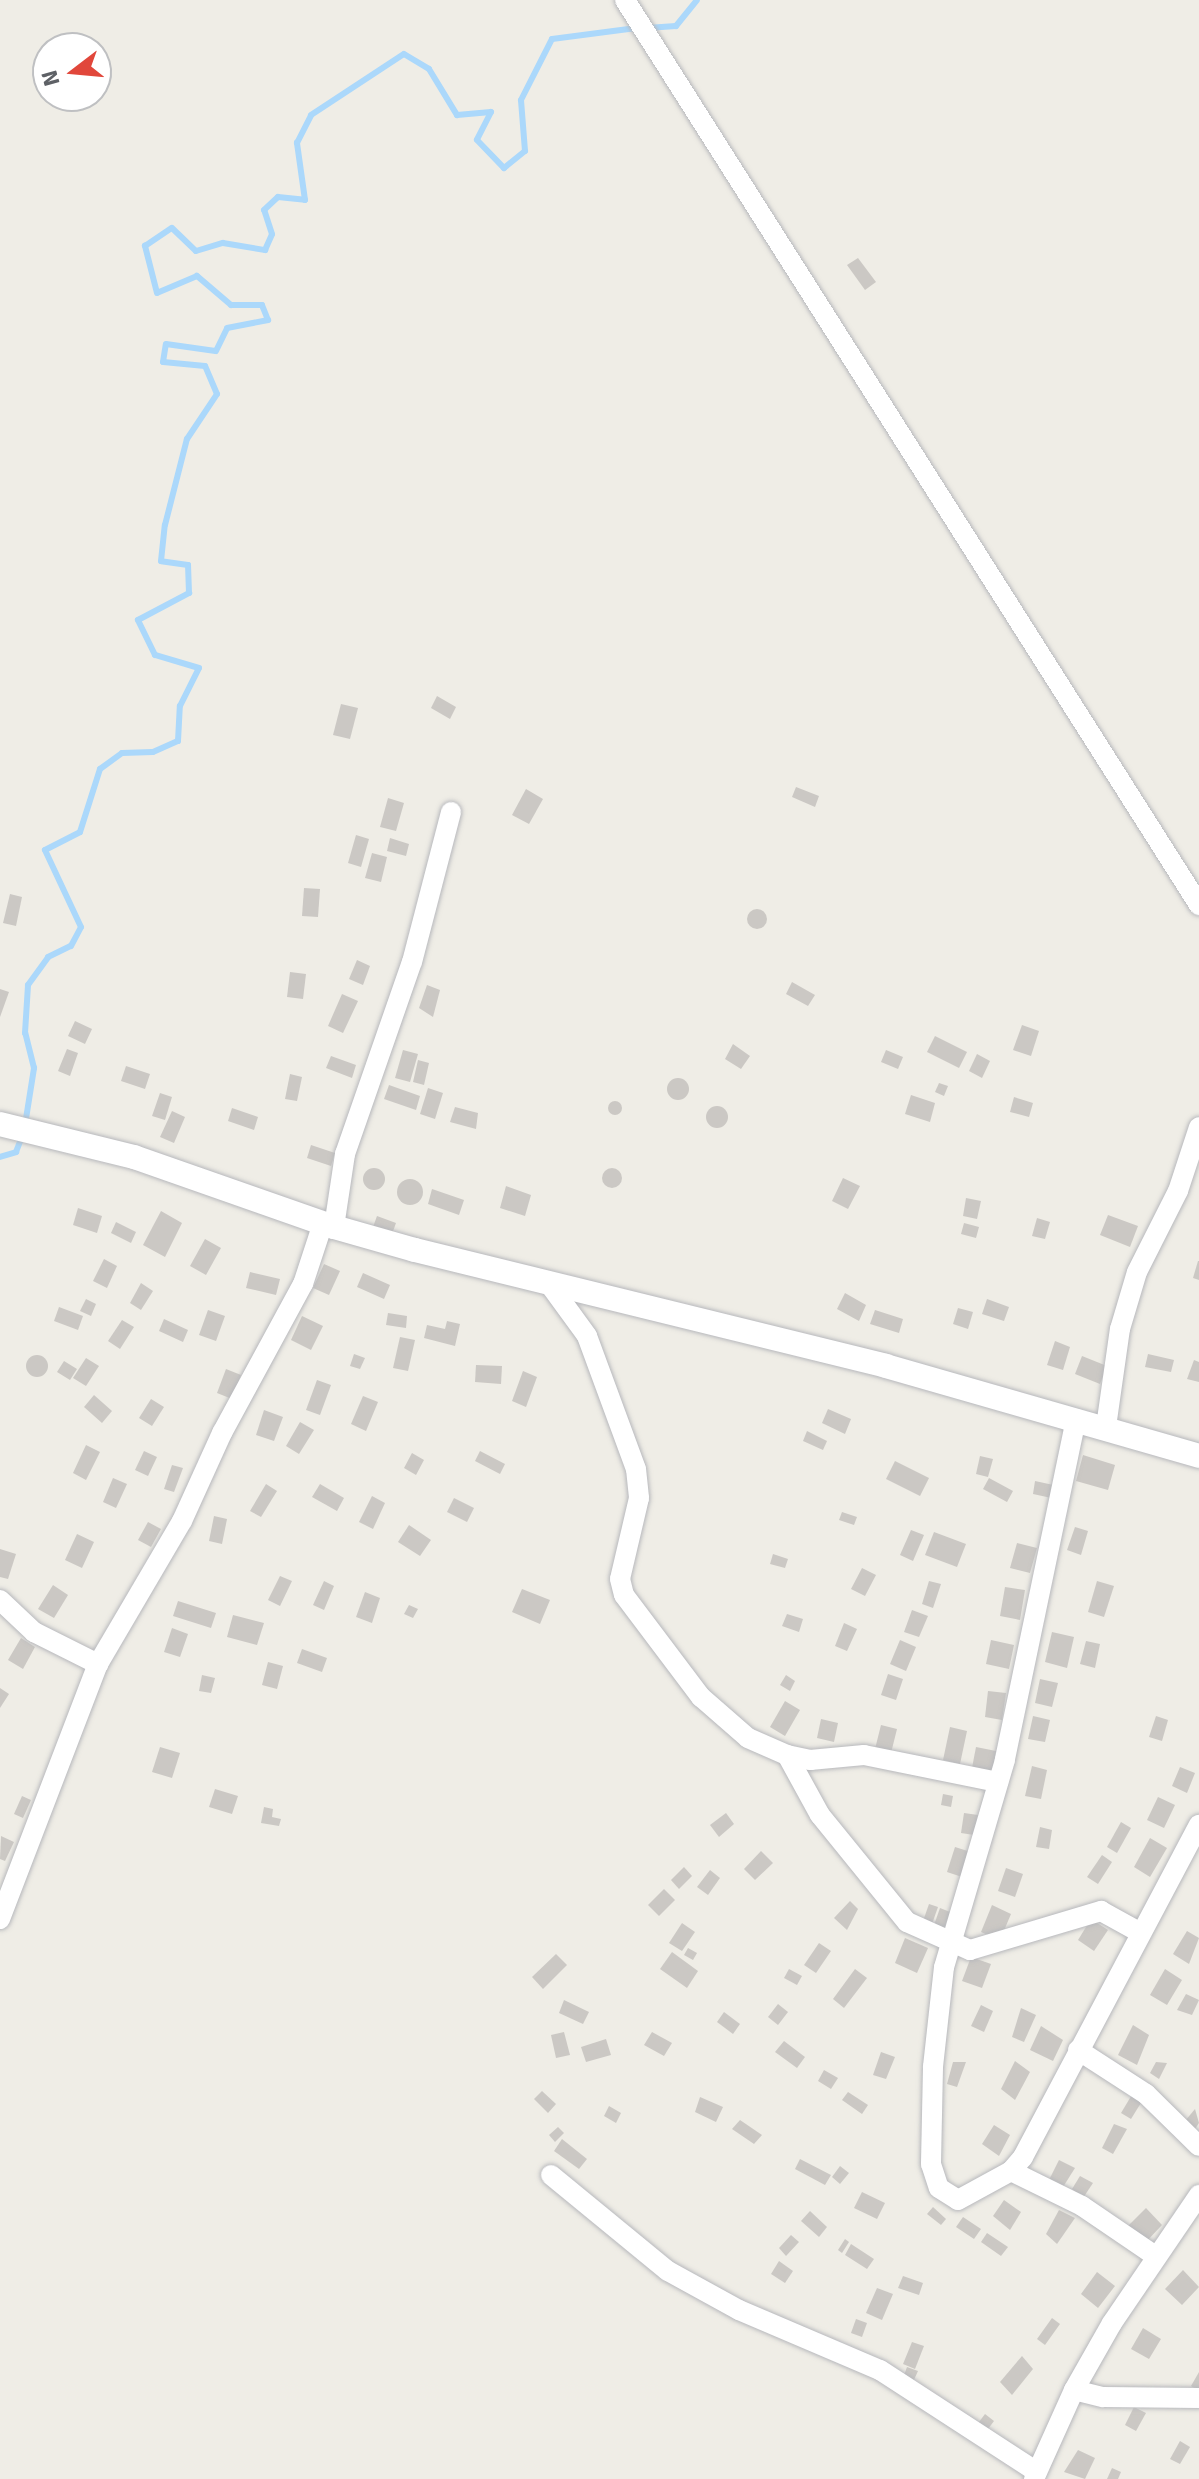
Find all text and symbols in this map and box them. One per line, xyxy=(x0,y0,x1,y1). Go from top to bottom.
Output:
north arrow xyxy=(32,32,112,112)
text: N xyxy=(35,67,65,89)

